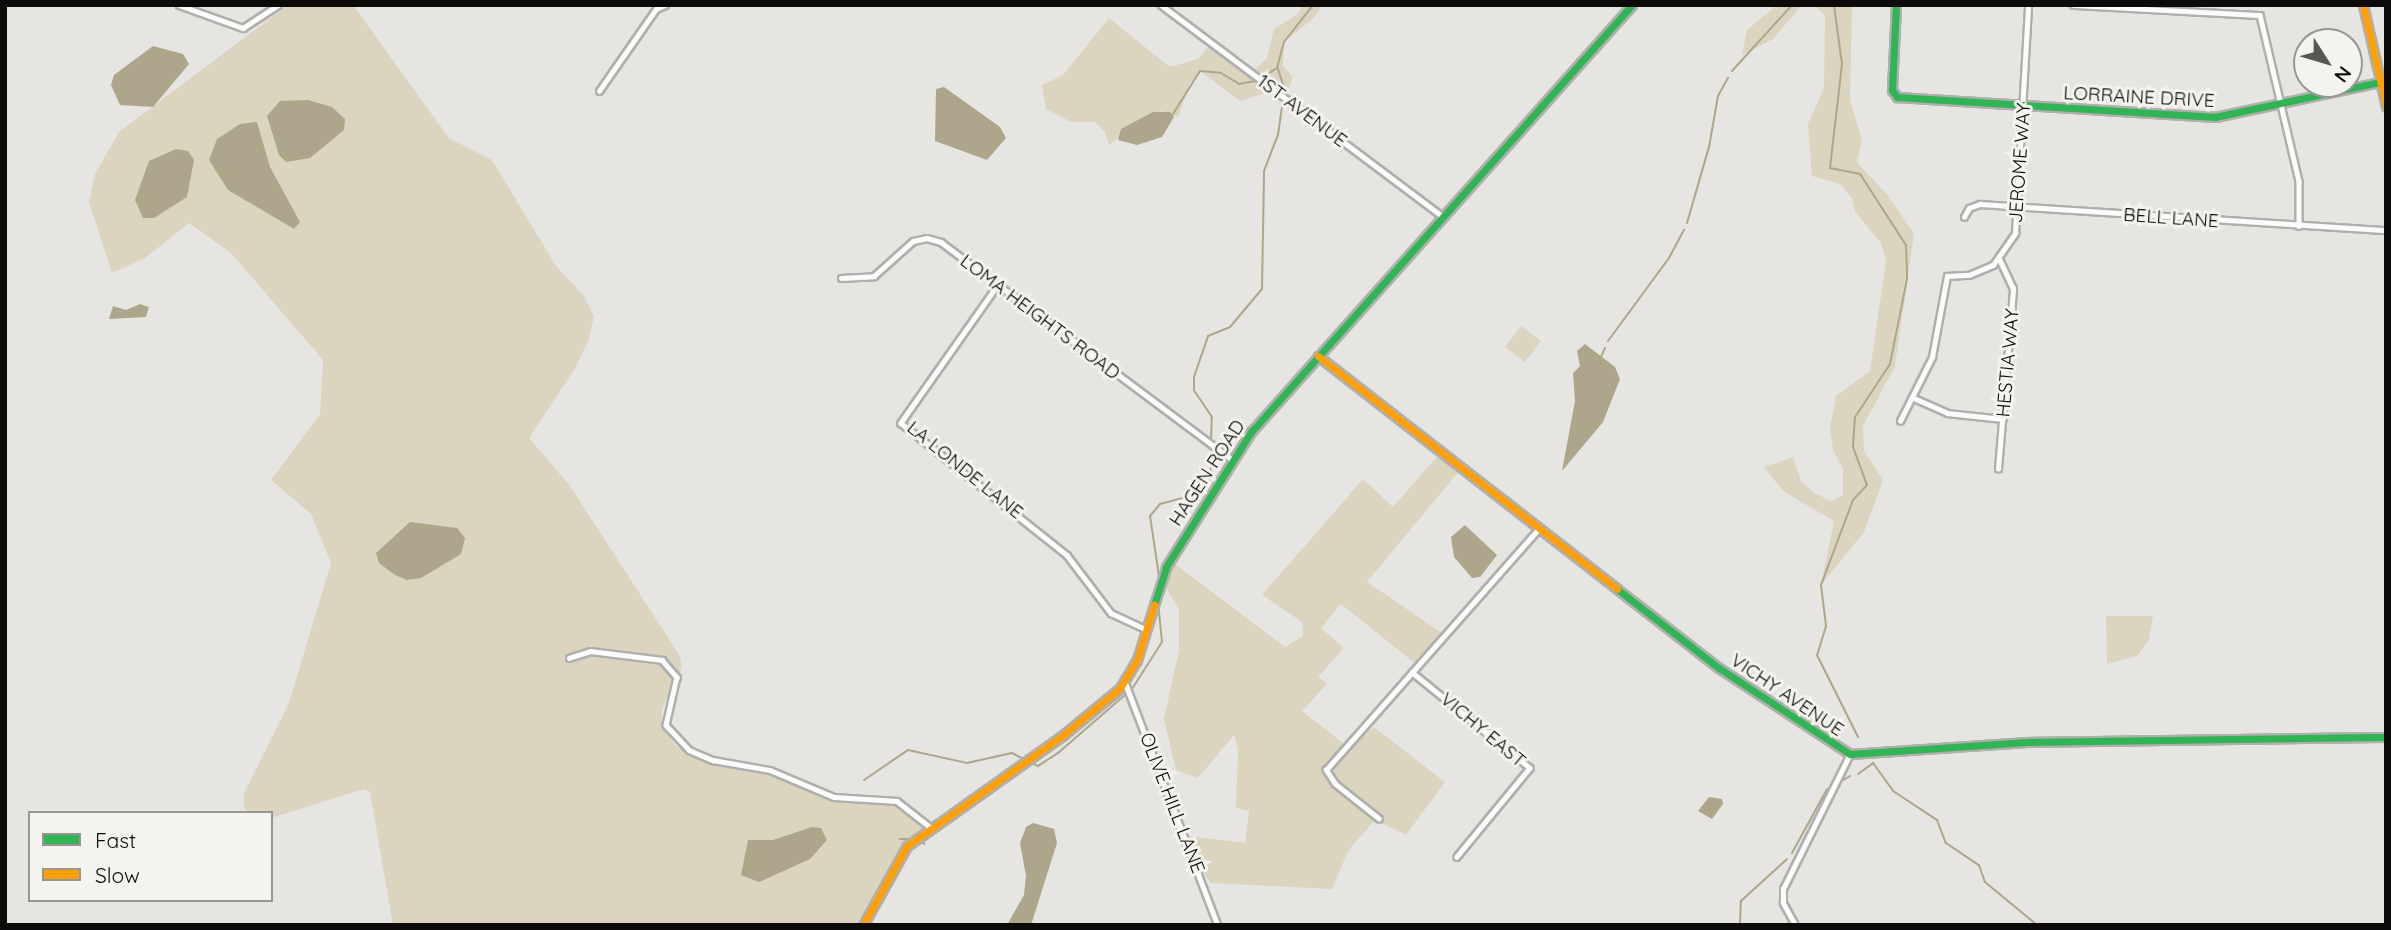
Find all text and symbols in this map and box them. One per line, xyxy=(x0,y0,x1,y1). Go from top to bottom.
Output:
north arrow xyxy=(2293,28,2363,98)
text: N xyxy=(2329,62,2357,87)
street label: 1ST AVENUE xyxy=(1253,70,1351,152)
street label: LORRAINE DRIVE xyxy=(2063,82,2215,112)
street label: JEROME WAY xyxy=(2004,102,2036,224)
street label: BELL LANE xyxy=(2123,203,2219,233)
street label: LOMA HEIGHTS ROAD xyxy=(956,249,1124,385)
street label: HESTIA WAY xyxy=(1992,308,2024,418)
street label: LA LONDE LANE xyxy=(902,416,1028,524)
street label: HAGEN ROAD xyxy=(1164,416,1250,530)
street label: VICHY AVENUE xyxy=(1726,649,1848,741)
street label: VICHY EAST xyxy=(1436,688,1530,772)
street label: OLIVE HILL LANE xyxy=(1135,729,1209,877)
legend xyxy=(28,811,273,902)
text: Fast xyxy=(95,827,136,853)
text: Slow xyxy=(95,862,140,888)

